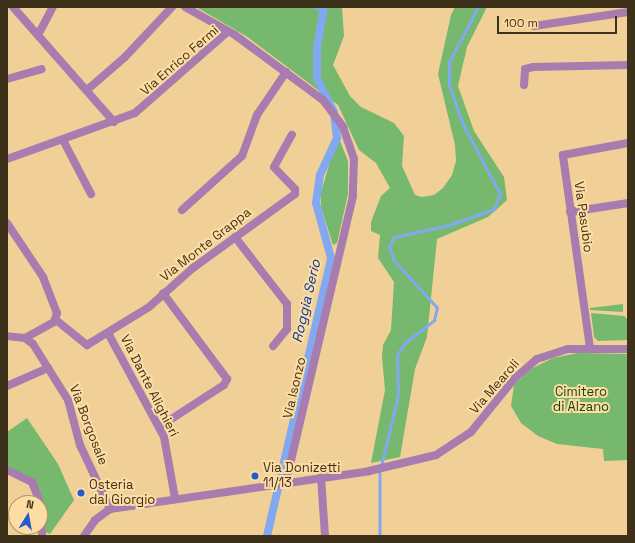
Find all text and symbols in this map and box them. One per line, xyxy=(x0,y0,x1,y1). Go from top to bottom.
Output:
scale bar xyxy=(499,8,619,34)
text: 100 m xyxy=(504,15,538,31)
street label: Via Enrico Fermi xyxy=(138,23,222,99)
street label: Via Pasubio xyxy=(570,180,596,254)
street label: Via Monte Grappa xyxy=(158,205,254,285)
water label: Roggia Serio xyxy=(288,258,324,344)
street label: Via Dante Alighieri xyxy=(117,332,181,440)
street label: Via Isonzo xyxy=(280,356,310,420)
street label: Via Mearoli xyxy=(467,356,523,418)
street label: Via Borgosale xyxy=(66,383,110,467)
park label: Cimitero di Alzano xyxy=(553,385,609,416)
place label: Via Donizetti 11/13 xyxy=(263,461,340,492)
marker: Via Donizetti 11/13 xyxy=(250,471,260,481)
place label: Osteria dal Giorgio xyxy=(89,478,155,509)
marker: Osteria dal Giorgio xyxy=(76,488,86,498)
north arrow xyxy=(8,495,48,535)
text: N xyxy=(25,497,35,512)

